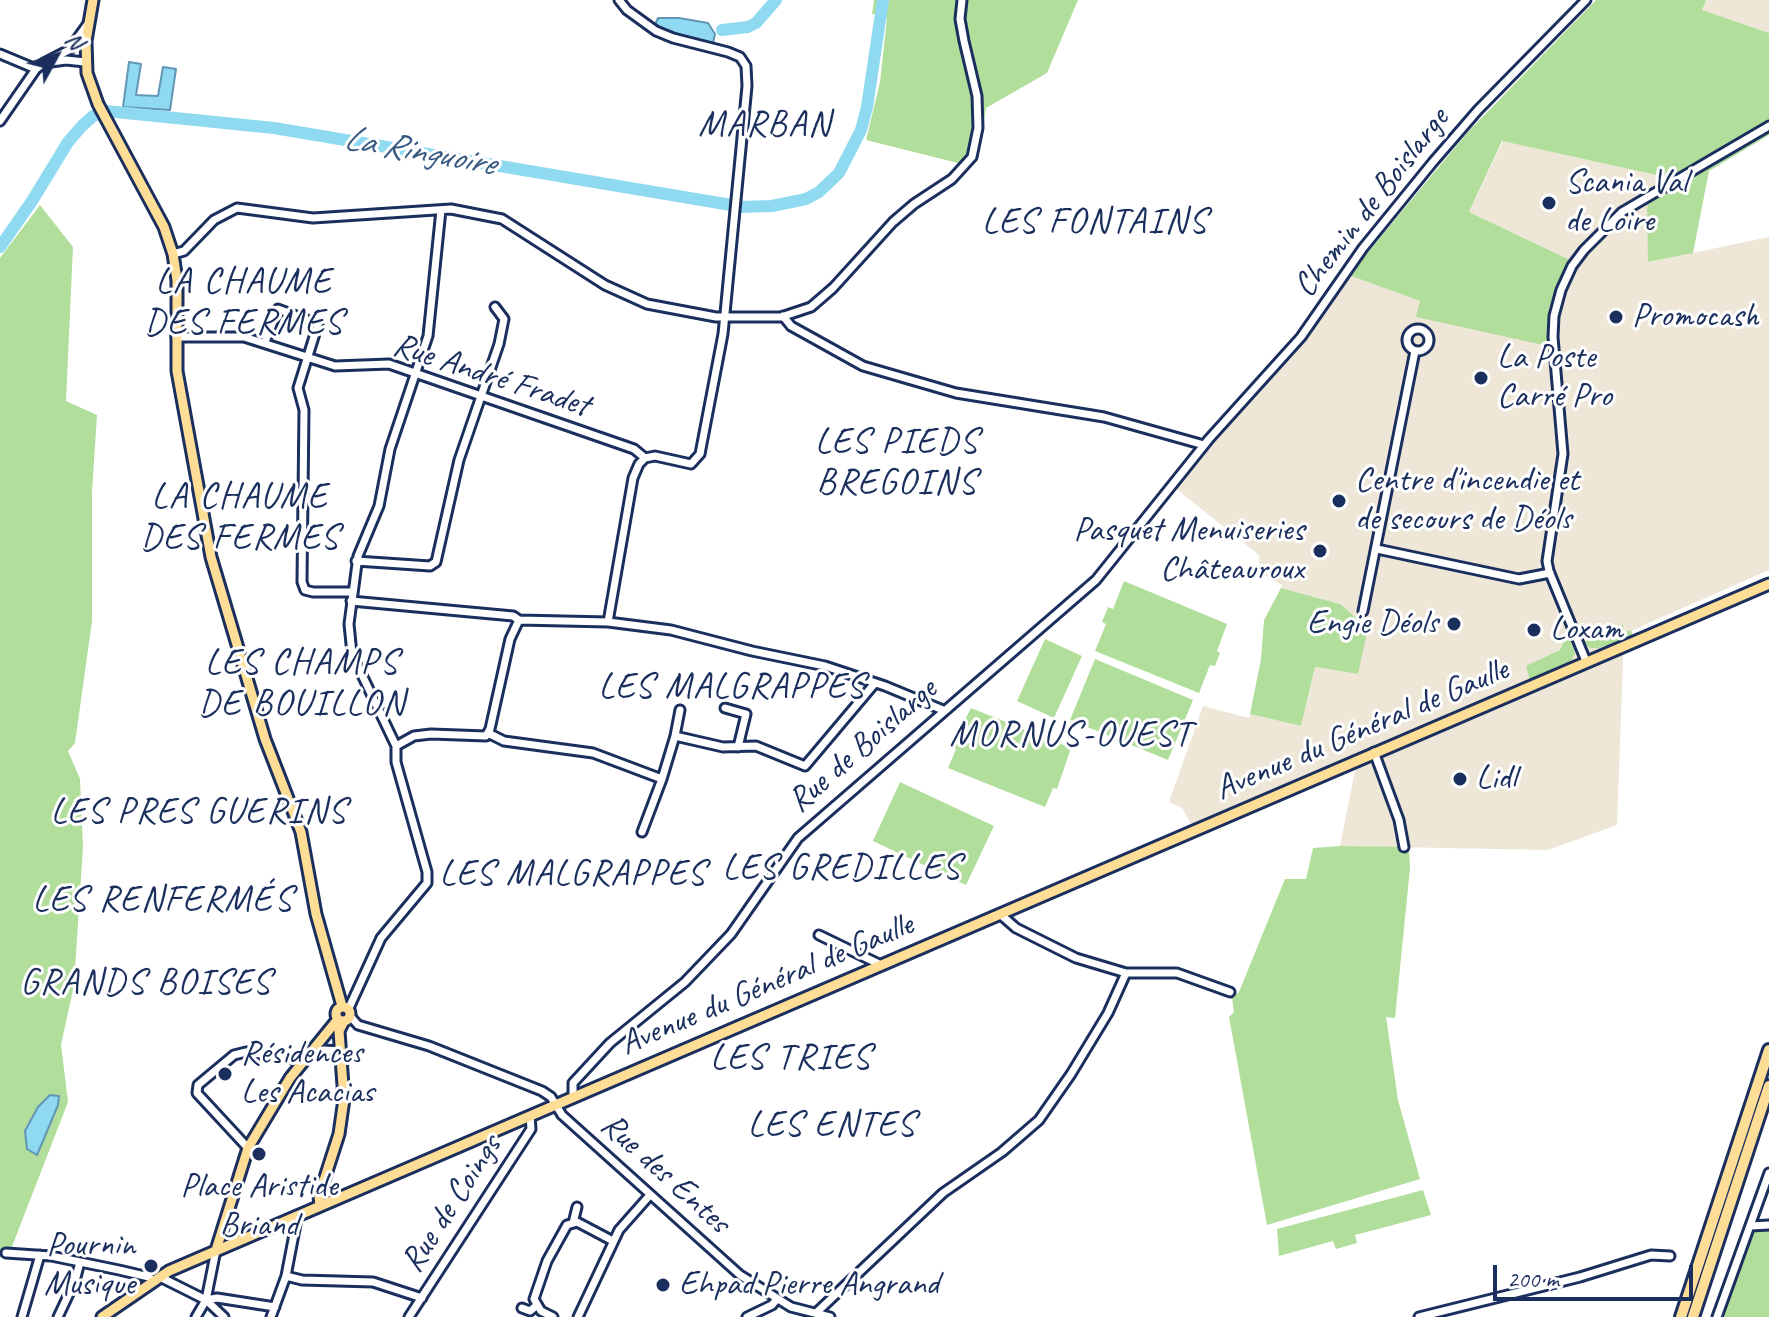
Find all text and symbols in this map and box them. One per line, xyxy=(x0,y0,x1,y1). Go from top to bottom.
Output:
north arrow xyxy=(16,16,96,96)
text: N xyxy=(59,26,89,55)
street label: Chemin de Boislarge xyxy=(1285,100,1459,306)
district label: MARBAN xyxy=(699,104,831,148)
water label: La Ringuoire xyxy=(340,118,498,186)
place label: Scania Val de Loire xyxy=(1565,163,1687,242)
marker: Scania Val de Loire xyxy=(1540,194,1558,212)
district label: LES FONTAINS xyxy=(982,201,1208,245)
district label: LA CHAUME DES FERMES xyxy=(144,261,344,346)
place label: Promocash xyxy=(1632,297,1758,337)
marker: Promocash xyxy=(1607,308,1625,326)
street label: Rue André Fradet xyxy=(388,325,594,427)
place label: La Poste Carré Pro xyxy=(1497,338,1612,418)
marker: La Poste Carré Pro xyxy=(1472,369,1490,387)
district label: LES PIEDS BREGOINS xyxy=(815,421,979,506)
place label: Centre d'incendie et de secours de Déols xyxy=(1355,461,1579,540)
district label: LA CHAUME DES FERMES xyxy=(140,476,340,561)
marker: Centre d'incendie et de secours de Déols xyxy=(1330,492,1348,510)
place label: Pasquet Menuiseries Châteauroux xyxy=(1074,511,1304,590)
marker: Pasquet Menuiseries Châteauroux xyxy=(1311,542,1329,560)
place label: Engie Déols xyxy=(1307,604,1438,644)
place label: Loxam xyxy=(1550,610,1623,650)
marker: Engie Déols xyxy=(1445,615,1463,633)
marker: Loxam xyxy=(1525,621,1543,639)
district label: LES CHAMPS DE BOUILLON xyxy=(199,642,405,727)
street label: Avenue du Général de Gaulle xyxy=(1209,650,1515,810)
district label: LES MALGRAPPES xyxy=(597,666,867,710)
street label: Rue de Boislarge xyxy=(780,670,946,822)
district label: MORNUS-OUEST xyxy=(951,714,1191,758)
place label: Lidl xyxy=(1476,759,1516,799)
marker: Lidl xyxy=(1451,770,1469,788)
district label: LES PRES GUERINS xyxy=(51,791,347,835)
district label: LES GREDILLES xyxy=(723,847,961,891)
district label: LES MALGRAPPES xyxy=(438,853,708,897)
district label: LES RENFERMÉS xyxy=(32,879,294,923)
street label: Avenue du Général de Gaulle xyxy=(614,905,920,1065)
district label: GRANDS BOISES xyxy=(22,962,270,1006)
place label: Résidences Les Acacias xyxy=(241,1034,374,1114)
district label: LES TRIES xyxy=(710,1037,872,1081)
marker: Résidences Les Acacias xyxy=(216,1065,234,1083)
district label: LES ENTES xyxy=(747,1104,917,1148)
street label: Rue des Entes xyxy=(592,1105,738,1243)
street label: Rue de Coings xyxy=(393,1128,511,1280)
marker: Place Aristide Briand xyxy=(250,1145,268,1163)
place label: Place Aristide Briand xyxy=(180,1167,338,1246)
place label: Pournin Musique xyxy=(44,1226,135,1306)
scale bar xyxy=(1497,1249,1697,1299)
marker: Pournin Musique xyxy=(142,1257,160,1275)
text: 200 m xyxy=(1507,1264,1559,1294)
place label: Ehpad Pierre Angrand xyxy=(679,1265,939,1305)
marker: Ehpad Pierre Angrand xyxy=(654,1276,672,1294)

